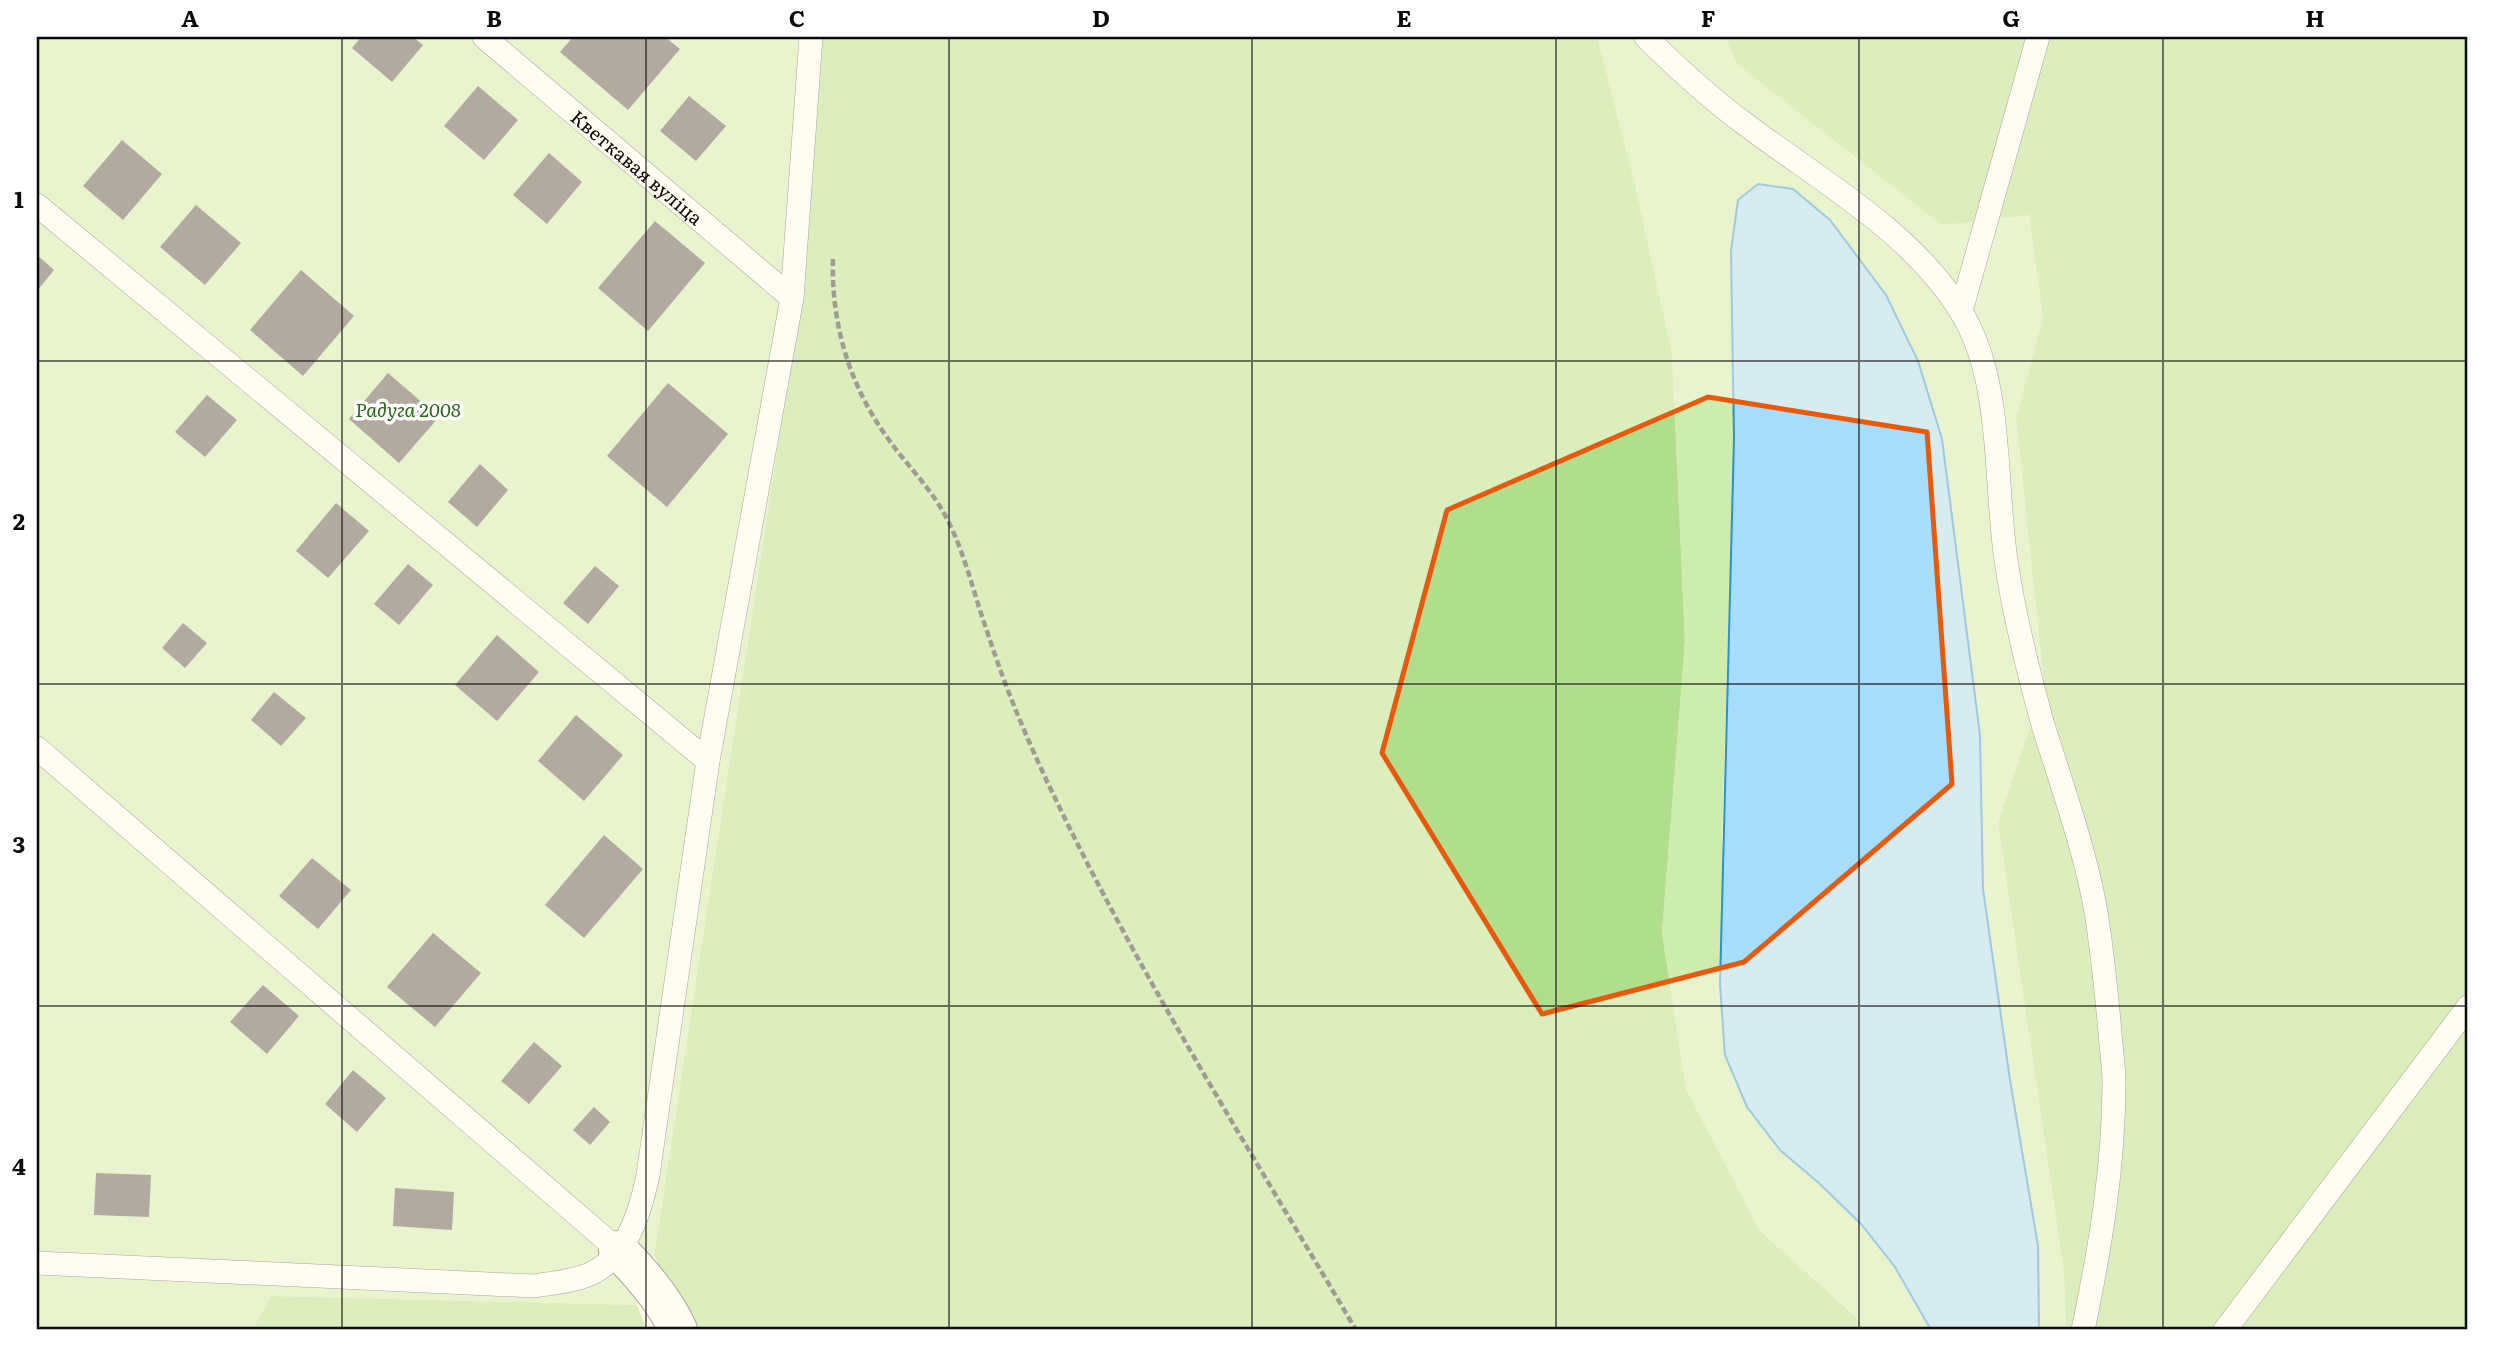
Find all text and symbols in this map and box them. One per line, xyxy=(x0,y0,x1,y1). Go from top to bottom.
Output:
text: A xyxy=(181,0,199,34)
text: B xyxy=(486,0,502,34)
text: C xyxy=(789,0,805,34)
text: D xyxy=(1092,0,1110,34)
text: E xyxy=(1396,0,1412,34)
text: F xyxy=(1701,0,1716,34)
text: G xyxy=(2002,0,2020,34)
text: H xyxy=(2305,0,2325,34)
street label: Кветкавая вуліца xyxy=(565,103,710,232)
text: 1 xyxy=(14,181,24,215)
park label: Радуга 2008 xyxy=(355,395,461,423)
text: 2 xyxy=(13,503,25,537)
text: 3 xyxy=(13,826,25,860)
text: 4 xyxy=(12,1148,26,1182)

